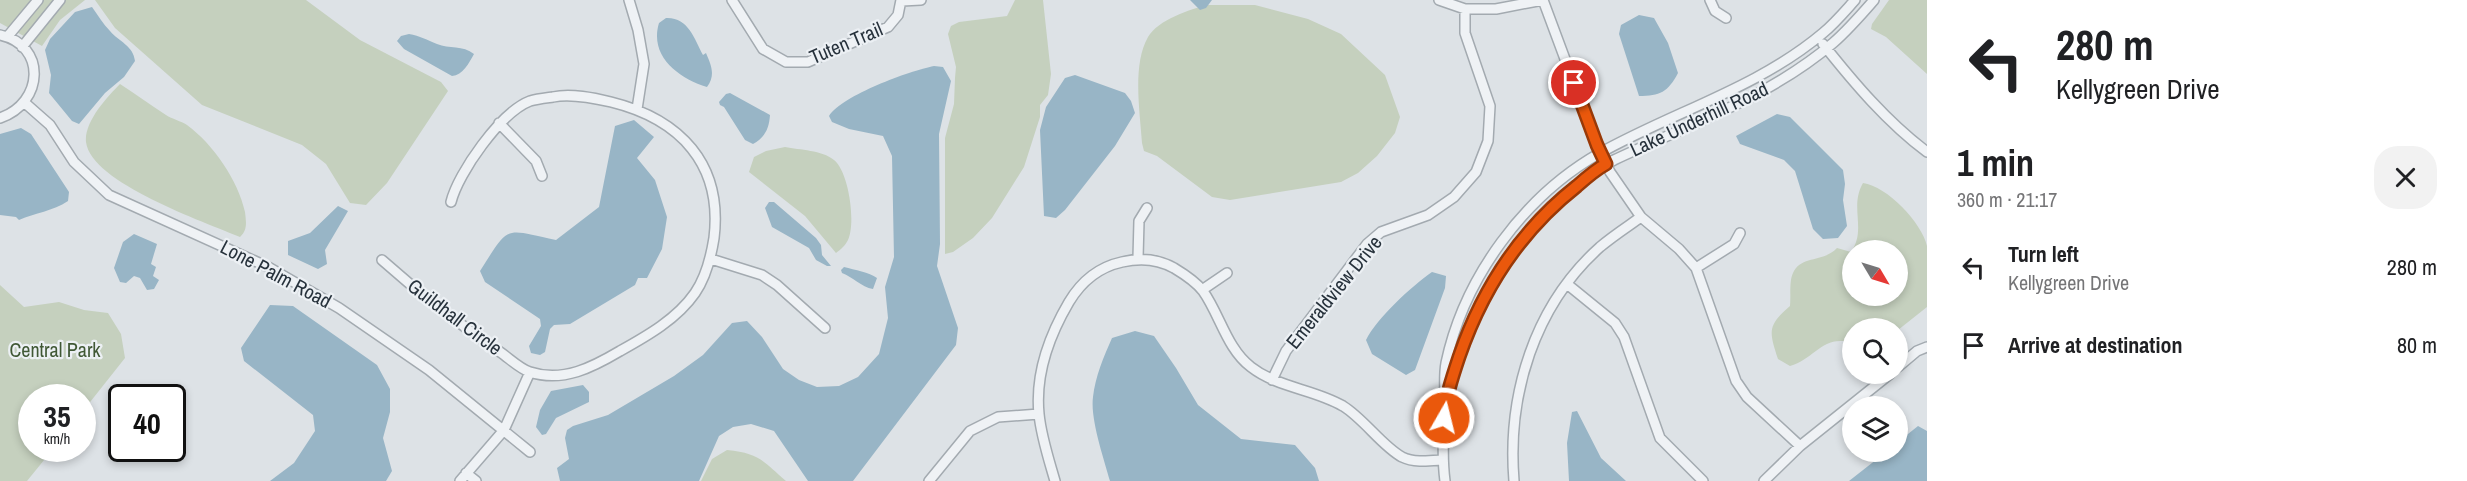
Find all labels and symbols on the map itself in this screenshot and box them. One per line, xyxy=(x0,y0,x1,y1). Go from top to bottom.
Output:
street label: Tuten Trail xyxy=(805,15,887,70)
pin xyxy=(1548,57,1599,108)
street label: Lake Underhill Road xyxy=(1625,75,1772,162)
street label: Emeraldview Drive xyxy=(1280,229,1388,354)
street label: Lone Palm Road xyxy=(216,233,337,314)
north arrow xyxy=(1842,240,1908,306)
street label: Guildhall Circle xyxy=(402,272,508,361)
park label: Central Park xyxy=(9,336,101,363)
speed limit sign: 40 xyxy=(108,384,186,462)
position arrow xyxy=(1412,386,1476,450)

